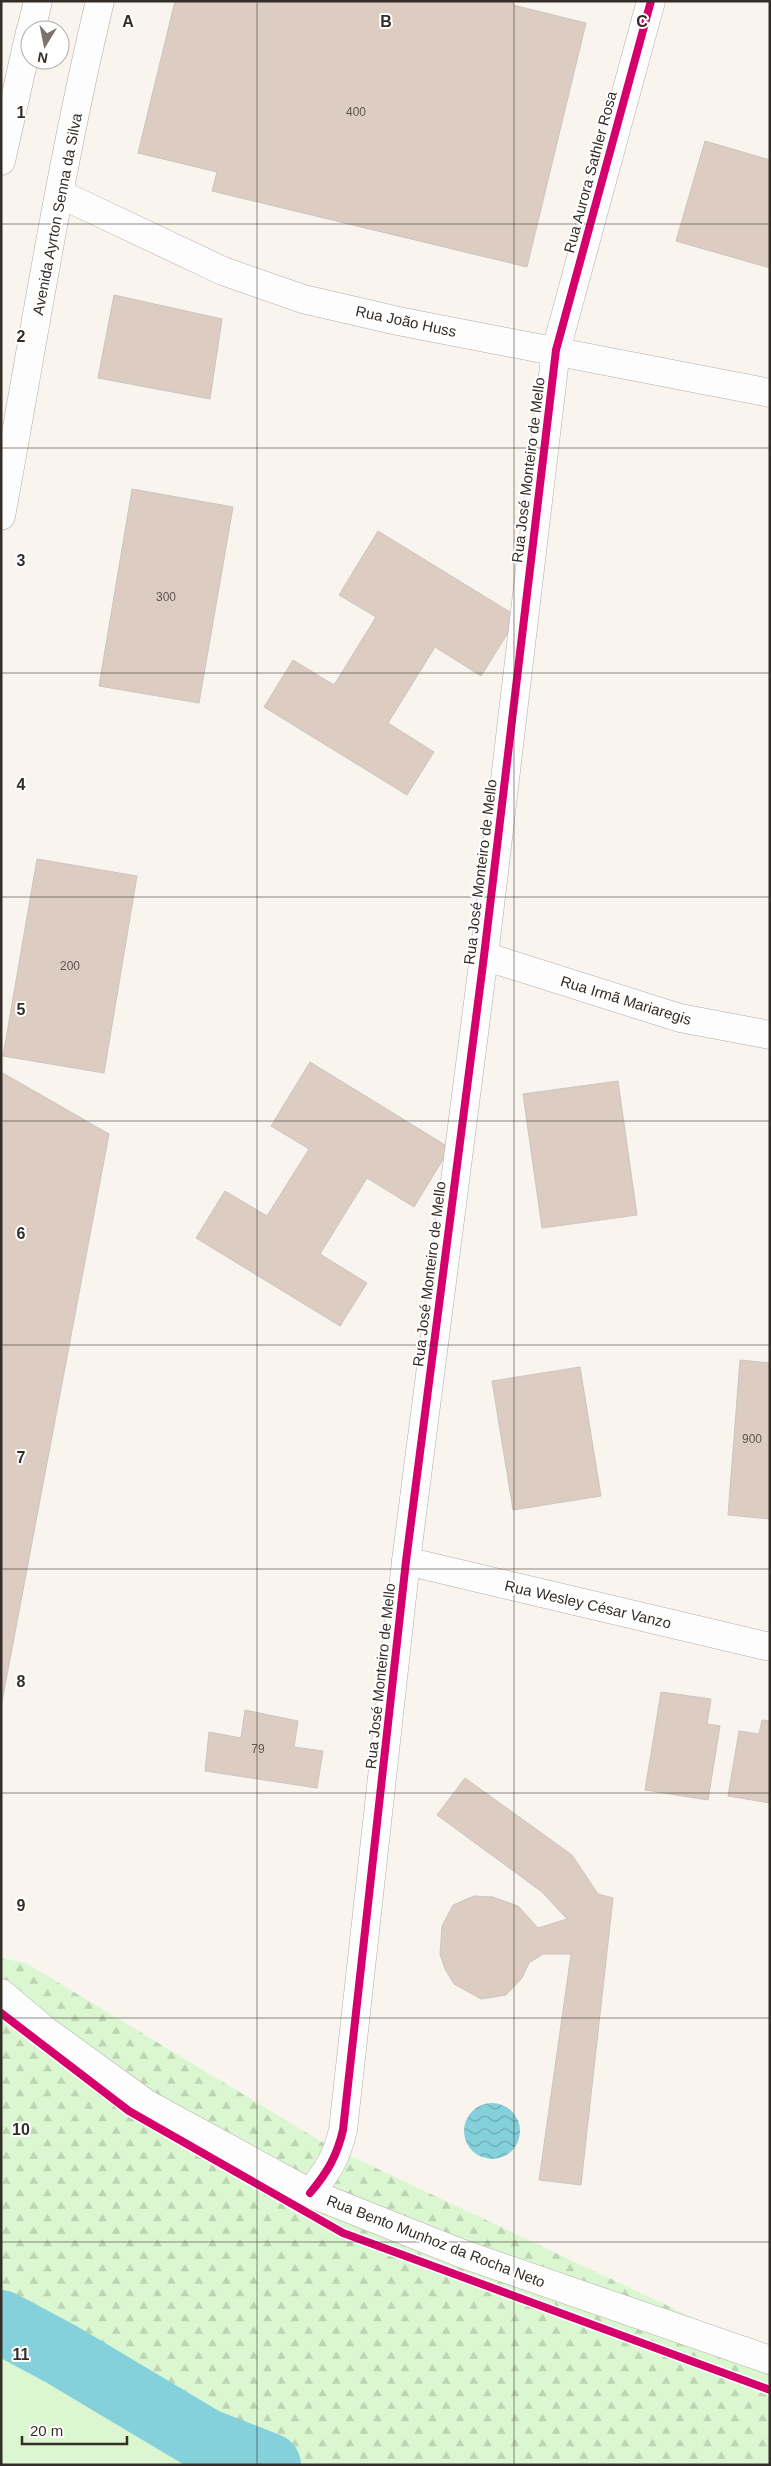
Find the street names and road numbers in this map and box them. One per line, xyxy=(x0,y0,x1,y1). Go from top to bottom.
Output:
street label: Rua Aurora Sathler Rosa xyxy=(560,89,620,255)
street label: Avenida Ayrton Senna da Silva xyxy=(29,111,85,316)
street label: Rua João Huss xyxy=(354,302,458,340)
street label: Rua José Monteiro de Mello xyxy=(508,376,548,564)
street label: Rua José Monteiro de Mello xyxy=(460,778,500,966)
street label: Rua Irmã Mariaregis xyxy=(559,972,693,1028)
street label: Rua José Monteiro de Mello xyxy=(409,1180,449,1368)
street label: Rua Wesley César Vanzo xyxy=(503,1577,673,1631)
street label: Rua José Monteiro de Mello xyxy=(362,1582,398,1770)
street label: Rua Bento Munhoz da Rocha Neto xyxy=(324,2191,548,2291)

